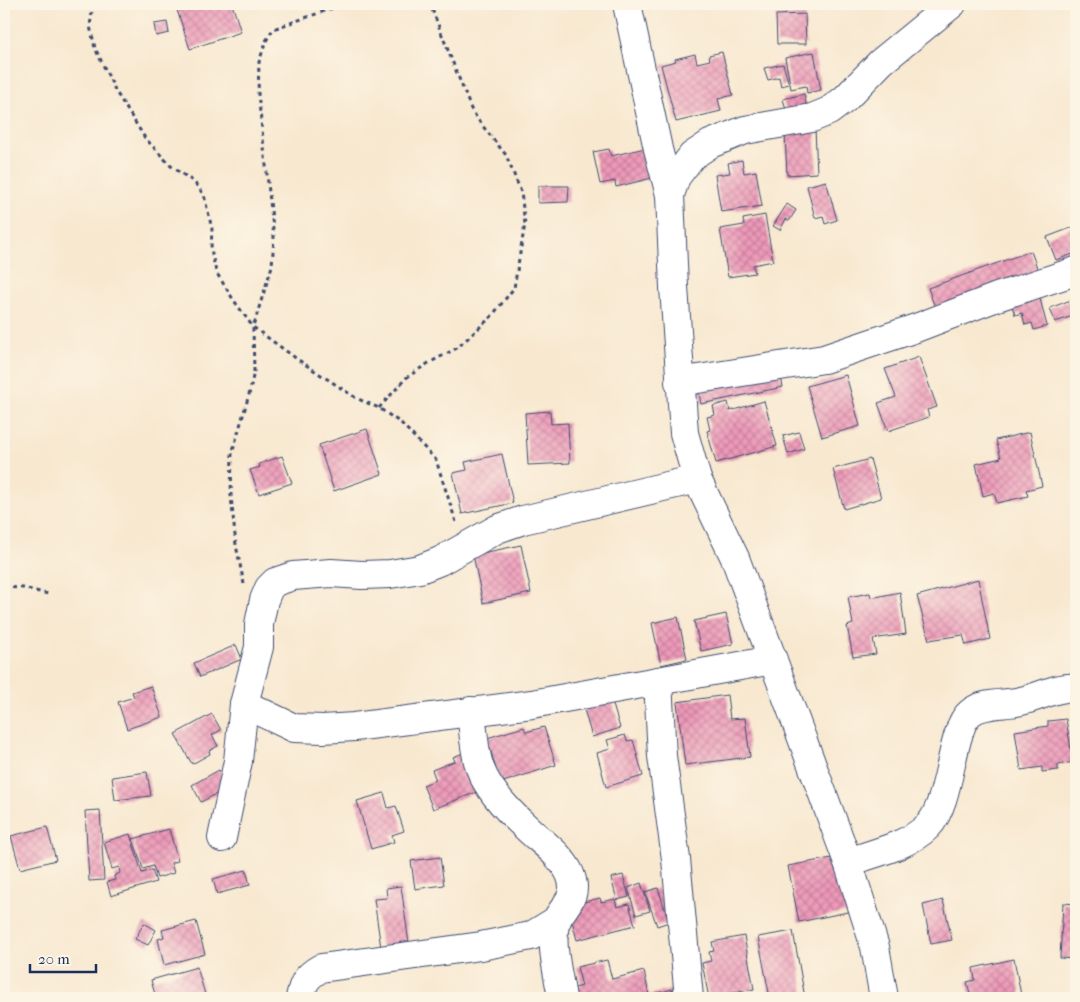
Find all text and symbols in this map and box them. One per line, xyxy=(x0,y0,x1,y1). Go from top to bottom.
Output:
scale bar xyxy=(30,942,96,974)
text: 20 m xyxy=(38,950,70,968)

